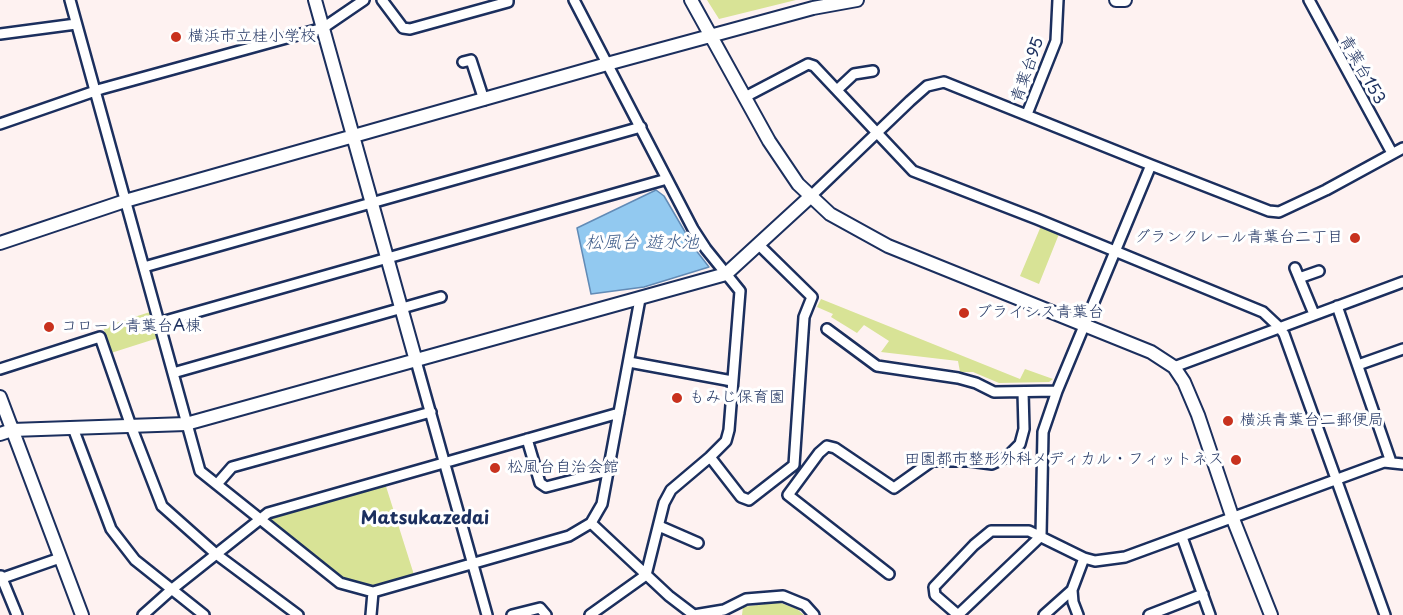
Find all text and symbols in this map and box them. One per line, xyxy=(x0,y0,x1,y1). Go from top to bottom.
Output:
place label: 横浜市立桂小学校 xyxy=(188,27,316,47)
marker: 横浜市立桂小学校 xyxy=(169,30,183,44)
street label: 青葉台153 xyxy=(1335,32,1389,108)
street label: 青葉台95 xyxy=(1007,35,1049,105)
place label: グランクレール青葉台二丁目 xyxy=(1134,228,1343,248)
marker: グランクレール青葉台二丁目 xyxy=(1348,231,1362,245)
water label: 松風台 遊水池 xyxy=(585,232,699,254)
place label: ブライシス青葉台 xyxy=(976,303,1104,323)
marker: ブライシス青葉台 xyxy=(957,306,971,320)
place label: コローレ青葉台A棟 xyxy=(61,317,201,337)
marker: コローレ青葉台A棟 xyxy=(42,320,56,334)
place label: もみじ保育園 xyxy=(689,388,785,408)
marker: もみじ保育園 xyxy=(670,391,684,405)
place label: 横浜青葉台二郵便局 xyxy=(1240,411,1384,431)
marker: 横浜青葉台二郵便局 xyxy=(1221,414,1235,428)
place label: 田園都市整形外科メディカル・フィットネス xyxy=(904,450,1224,470)
marker: 田園都市整形外科メディカル・フィットネス xyxy=(1229,453,1243,467)
place label: 松風台自治会館 xyxy=(507,458,619,478)
marker: 松風台自治会館 xyxy=(488,461,502,475)
district label: Matsukazedai xyxy=(361,508,489,530)

